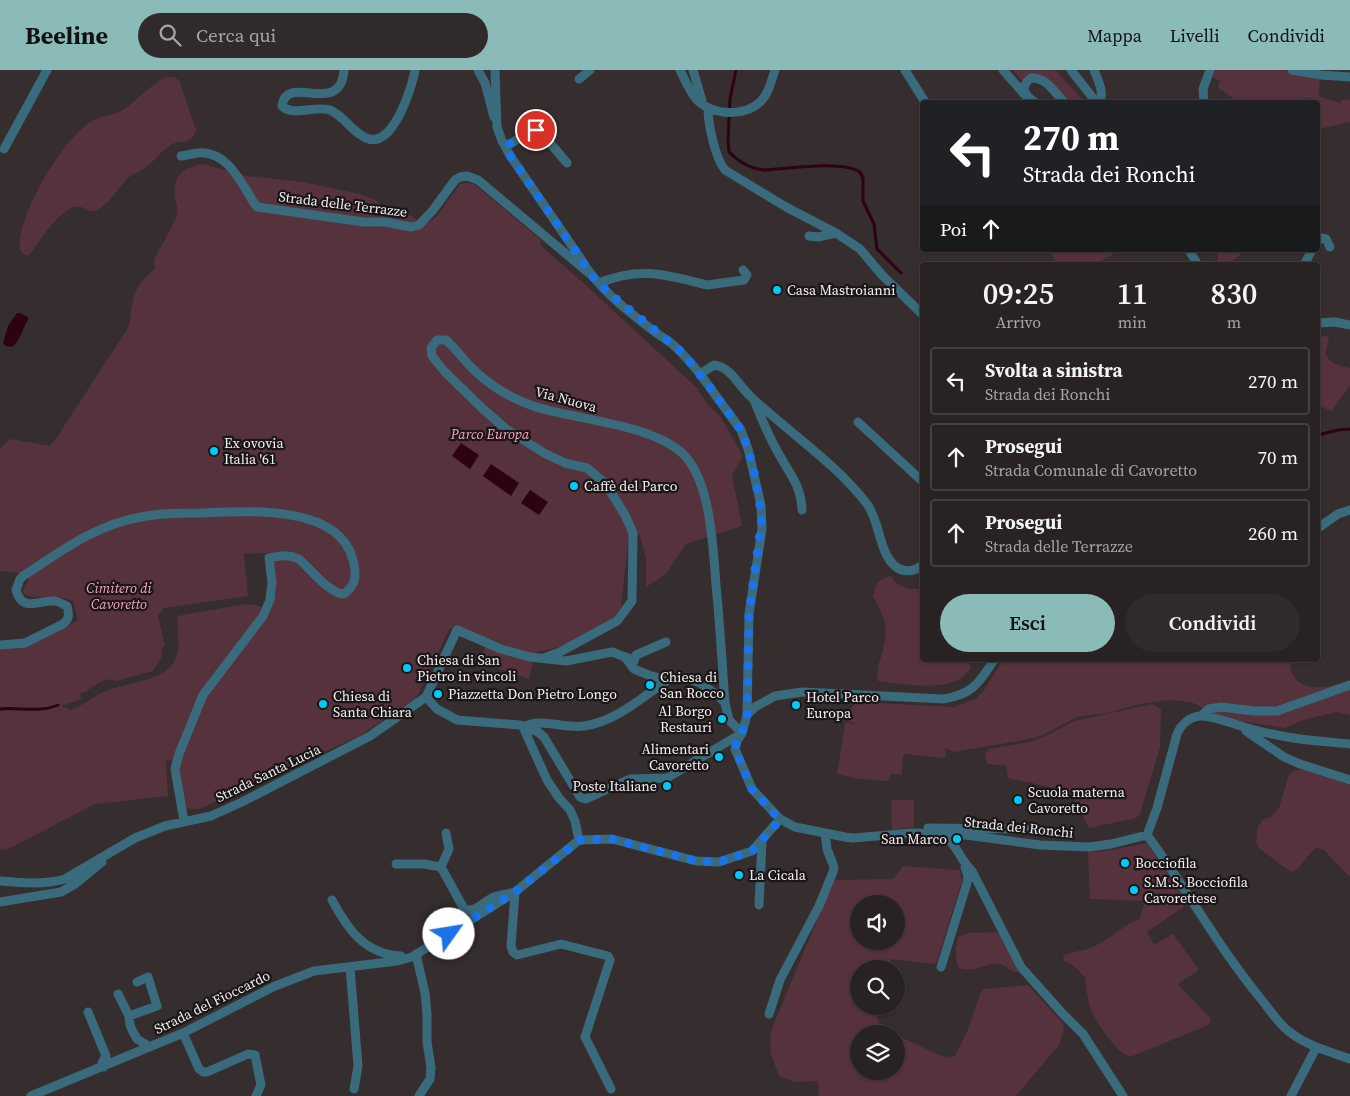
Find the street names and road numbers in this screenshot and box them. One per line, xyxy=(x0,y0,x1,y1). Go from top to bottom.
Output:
street label: Strada delle Terrazze xyxy=(278,186,408,222)
street label: Via Nuova xyxy=(533,381,600,417)
street label: Strada Santa Lucia xyxy=(212,739,325,807)
street label: Strada dei Ronchi xyxy=(963,811,1075,843)
street label: Strada del Fioccardo xyxy=(151,965,274,1039)

